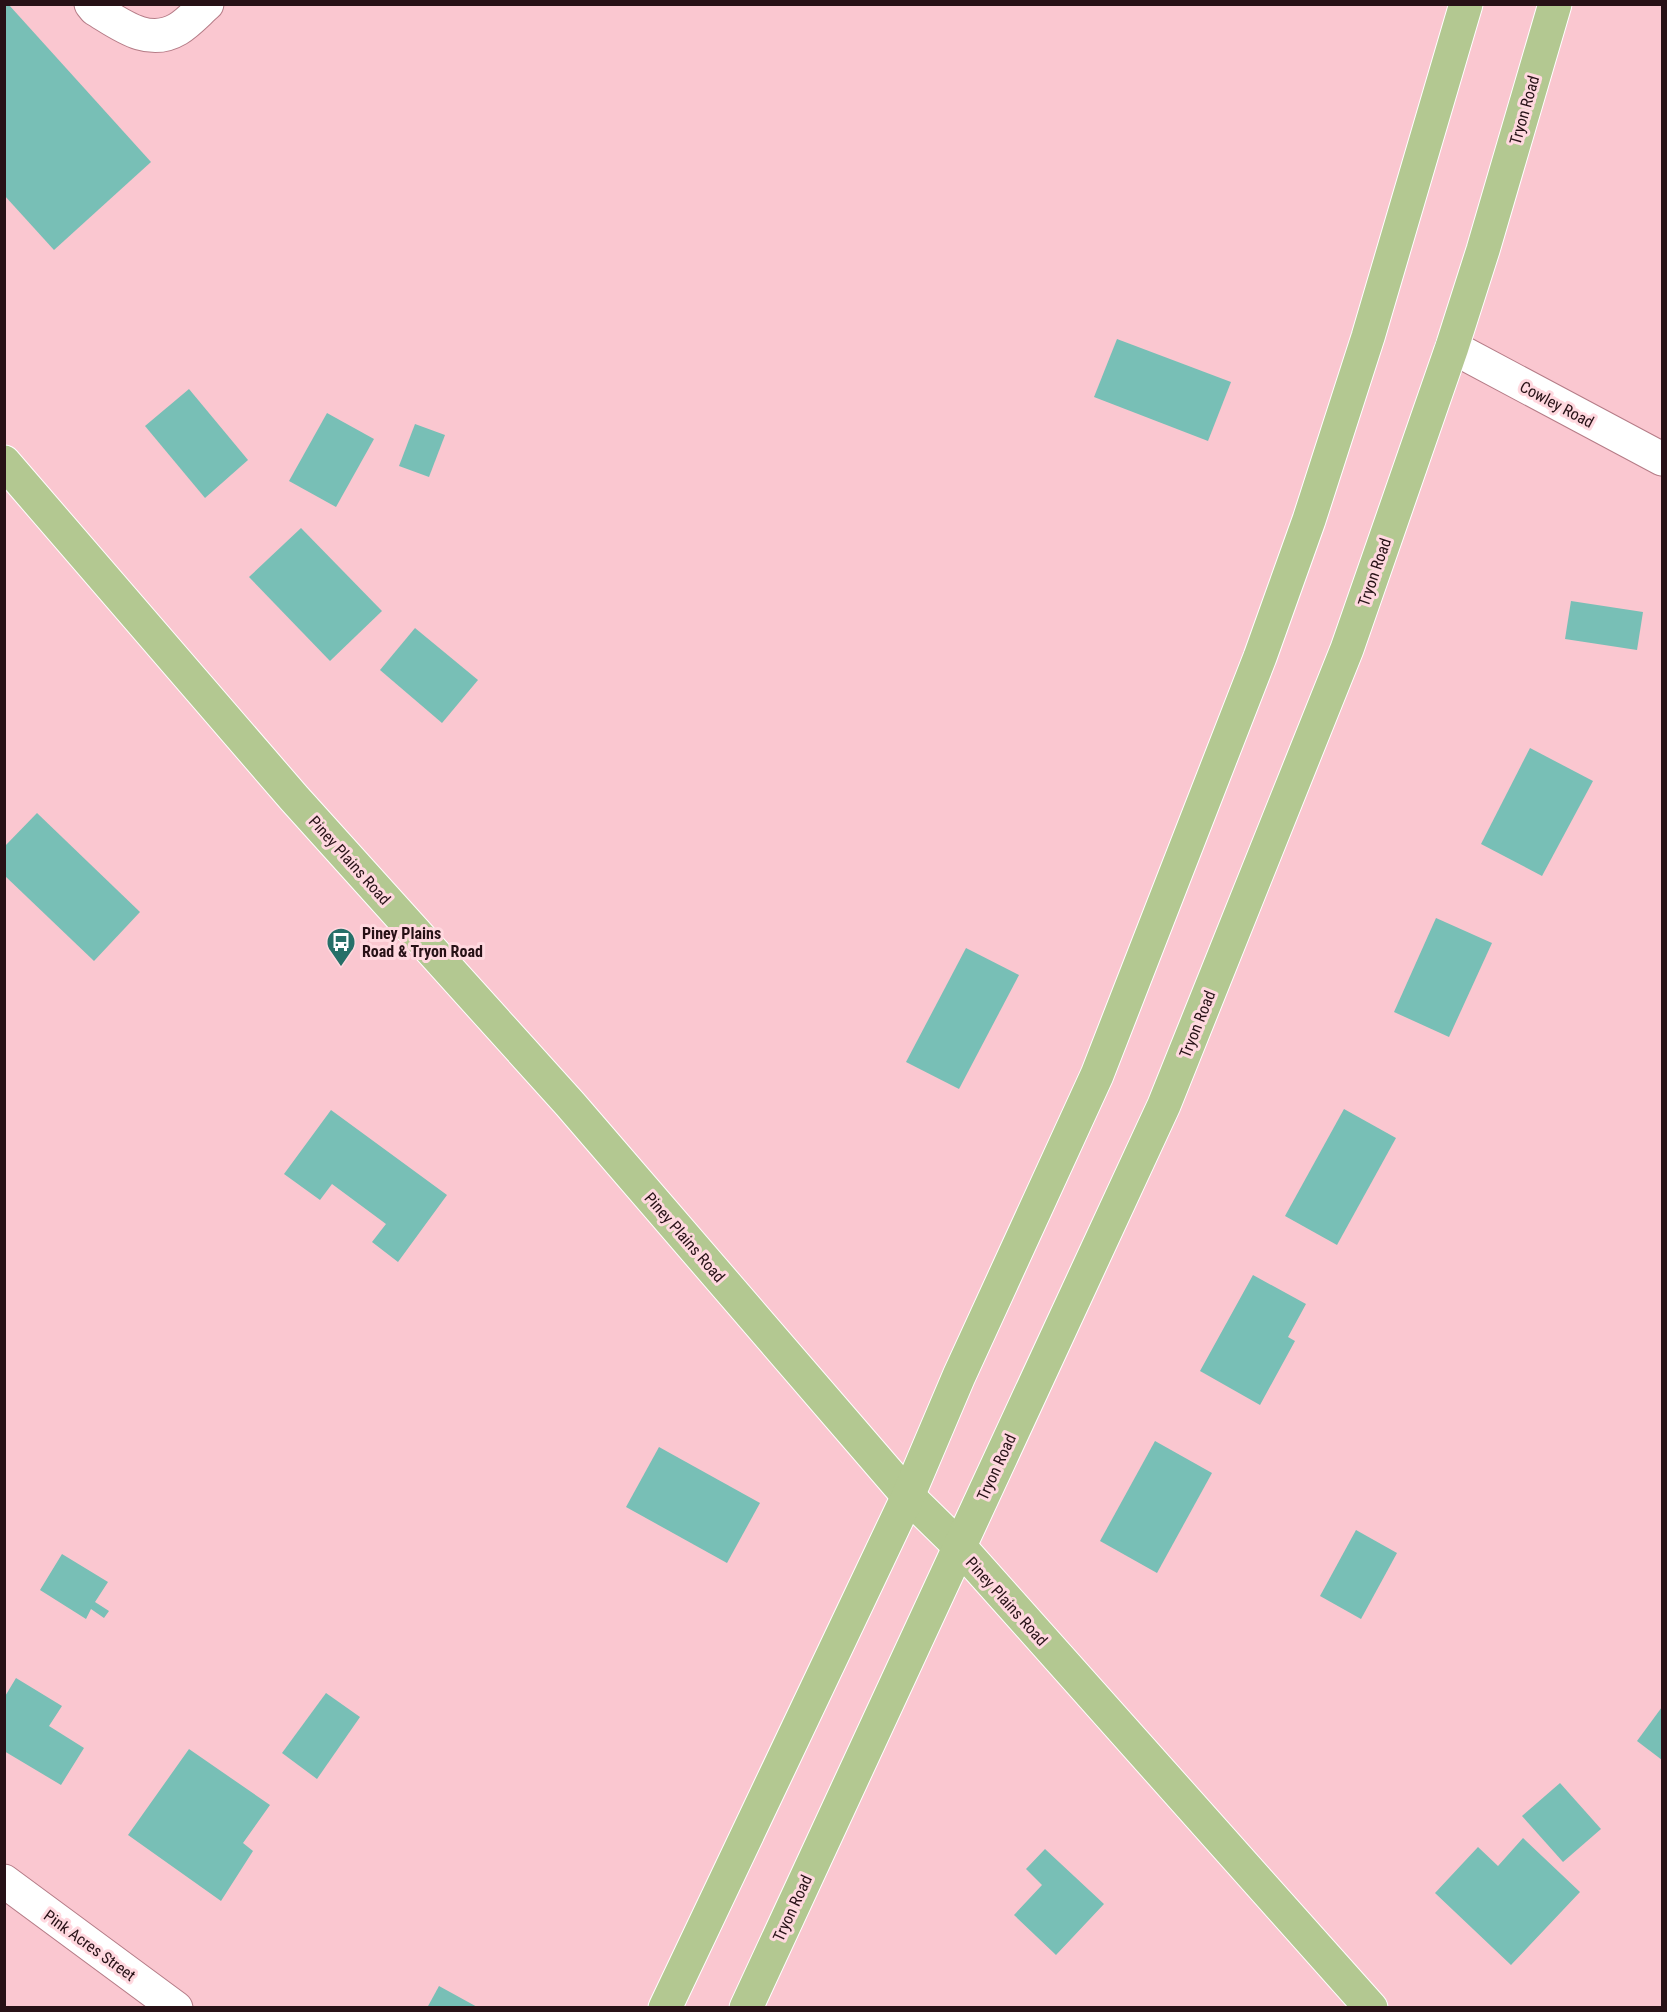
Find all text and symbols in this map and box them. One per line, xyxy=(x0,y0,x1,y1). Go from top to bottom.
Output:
street label: Tryon Road xyxy=(1506,73,1543,147)
street label: Cowley Road xyxy=(1517,377,1597,432)
street label: Tryon Road xyxy=(1354,536,1395,609)
street label: Piney Plains Road xyxy=(305,812,394,909)
place label: Piney Plains Road & Tryon Road xyxy=(362,924,483,961)
bus stop icon: Piney Plains Road & Tryon Road xyxy=(325,926,357,968)
street label: Tryon Road xyxy=(1175,988,1220,1061)
street label: Piney Plains Road xyxy=(640,1189,729,1286)
street label: Tryon Road xyxy=(973,1431,1020,1503)
street label: Piney Plains Road xyxy=(962,1553,1051,1650)
street label: Tryon Road xyxy=(769,1872,816,1944)
street label: Pink Acres Street xyxy=(40,1906,139,1985)

